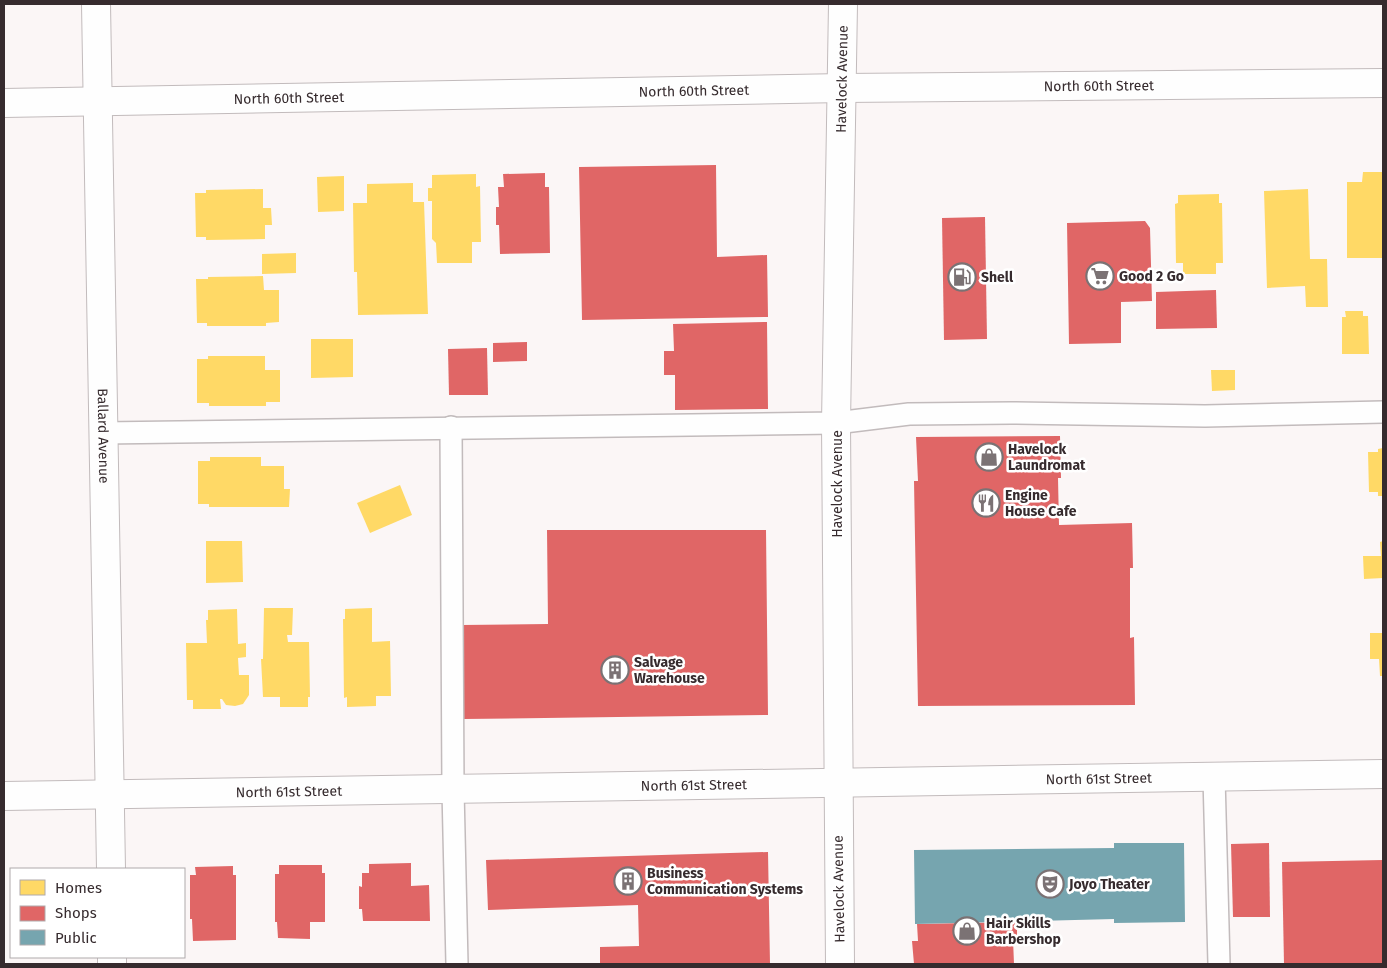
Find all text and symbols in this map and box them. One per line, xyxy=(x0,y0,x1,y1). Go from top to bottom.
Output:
street label: Havelock Avenue xyxy=(832,25,851,133)
street label: North 60th Street xyxy=(1044,77,1155,95)
street label: North 60th Street xyxy=(639,81,750,100)
street label: North 60th Street xyxy=(234,88,345,107)
supermarket icon: Good 2 Go xyxy=(1085,261,1115,291)
fuel station icon: Shell xyxy=(947,262,977,292)
place label: Good 2 Go xyxy=(1119,268,1184,285)
place label: Shell xyxy=(981,269,1014,286)
street label: Ballard Avenue xyxy=(94,388,113,484)
street label: Havelock Avenue xyxy=(829,430,846,538)
place label: Havelock Laundromat xyxy=(1008,441,1086,474)
shop icon: Havelock Laundromat xyxy=(974,442,1004,472)
place label: Engine House Cafe xyxy=(1005,487,1077,520)
restaurant icon: Engine House Cafe xyxy=(971,488,1001,518)
place label: Salvage Warehouse xyxy=(634,654,705,687)
building icon: Salvage Warehouse xyxy=(600,655,630,685)
street label: North 61st Street xyxy=(1046,769,1153,788)
street label: North 61st Street xyxy=(641,776,748,794)
street label: North 61st Street xyxy=(236,782,343,801)
street label: Havelock Avenue xyxy=(830,835,848,943)
place label: Business Communication Systems xyxy=(647,865,803,898)
building icon: Business Communication Systems xyxy=(613,866,643,896)
legend xyxy=(10,868,185,958)
theatre icon: Joyo Theater xyxy=(1035,869,1065,899)
place label: Joyo Theater xyxy=(1068,876,1150,893)
text: Homes xyxy=(55,879,102,897)
text: Shops xyxy=(55,904,97,922)
place label: Hair Skills Barbershop xyxy=(986,915,1061,948)
shop icon: Hair Skills Barbershop xyxy=(952,916,982,946)
text: Public xyxy=(55,929,97,947)

